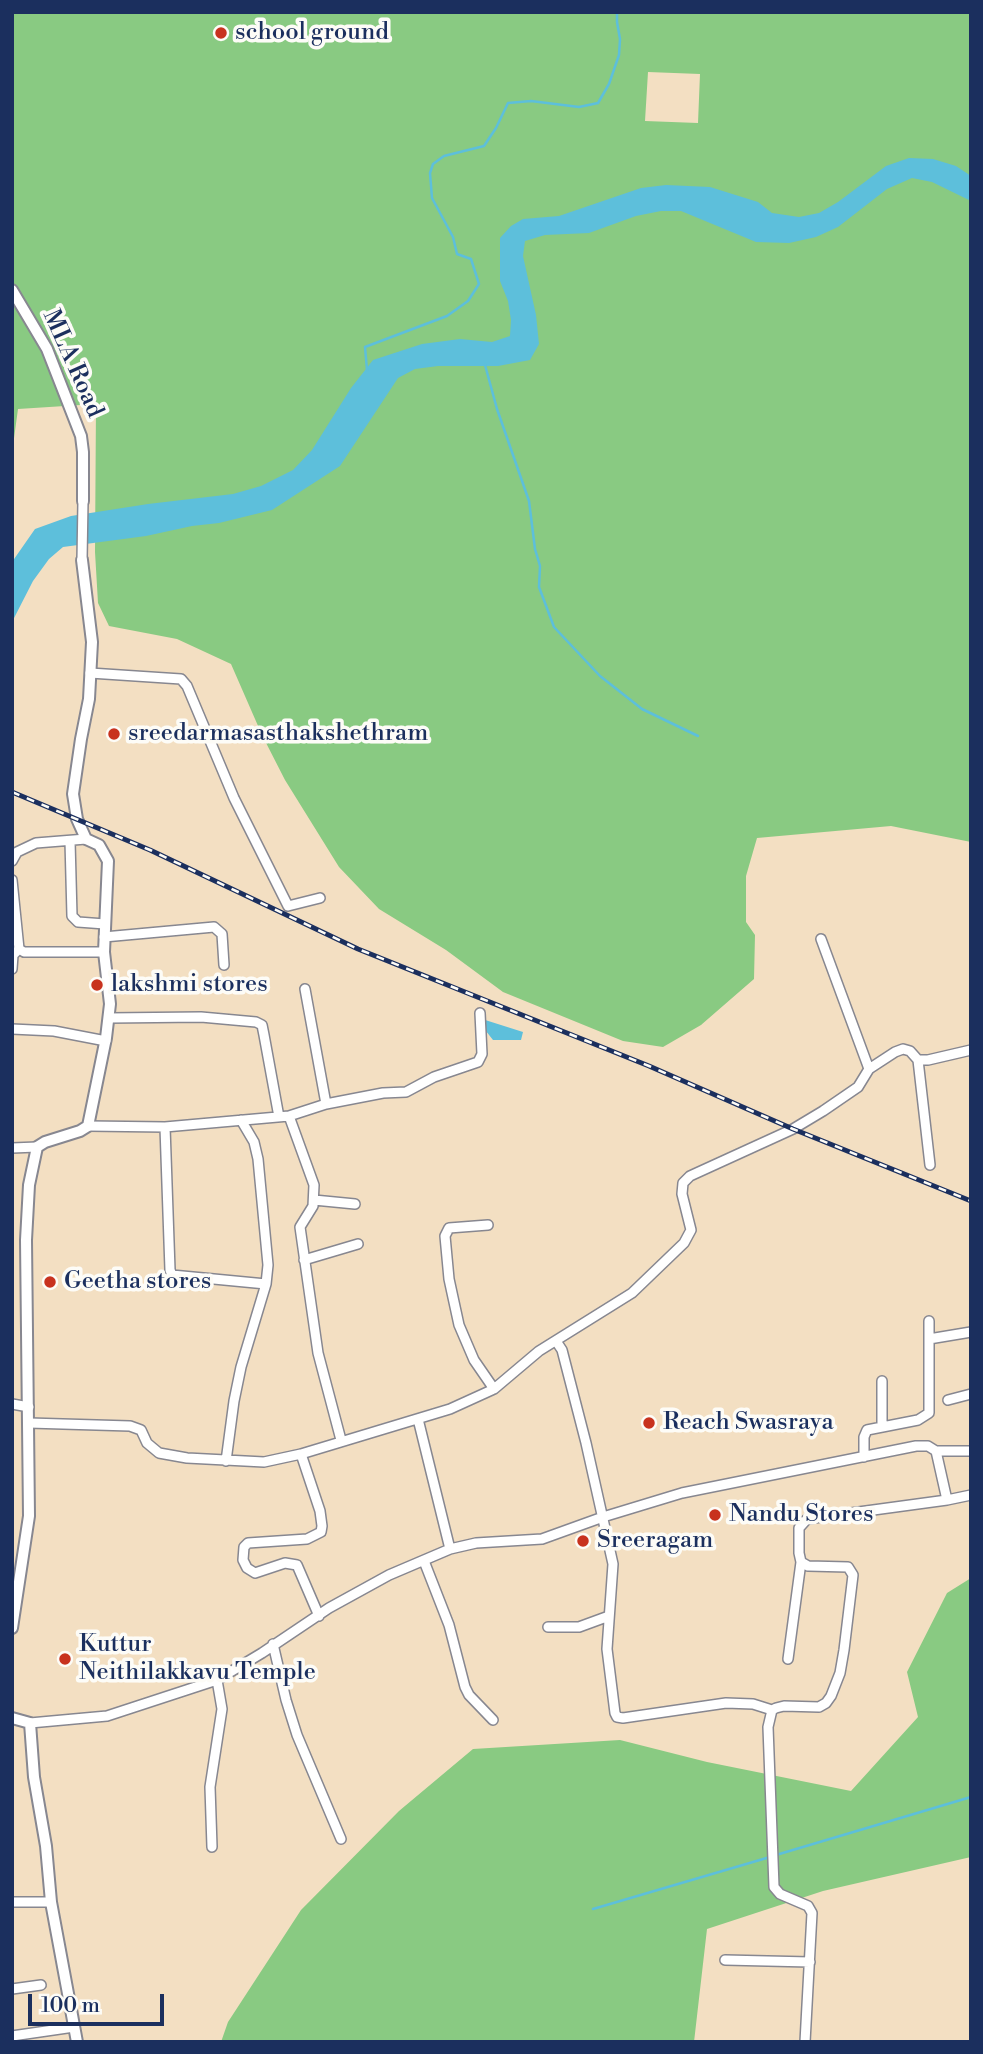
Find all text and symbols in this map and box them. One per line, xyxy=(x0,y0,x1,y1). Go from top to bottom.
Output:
place label: school ground xyxy=(235,19,389,47)
marker: school ground xyxy=(213,25,229,41)
street label: MLA Road xyxy=(35,306,109,422)
place label: sreedarmasasthakshethram xyxy=(128,720,428,748)
marker: sreedarmasasthakshethram xyxy=(106,726,122,742)
place label: lakshmi stores xyxy=(111,971,268,999)
marker: lakshmi stores xyxy=(89,977,105,993)
place label: Geetha stores xyxy=(64,1268,211,1296)
marker: Geetha stores xyxy=(42,1274,58,1290)
place label: Reach Swasraya xyxy=(663,1409,834,1437)
marker: Reach Swasraya xyxy=(641,1415,657,1431)
place label: Nandu Stores xyxy=(729,1501,873,1529)
marker: Nandu Stores xyxy=(707,1507,723,1523)
place label: Sreeragam xyxy=(597,1527,713,1555)
marker: Sreeragam xyxy=(575,1533,591,1549)
place label: Kuttur Neithilakkavu Temple xyxy=(79,1631,316,1687)
marker: Kuttur Neithilakkavu Temple xyxy=(57,1651,73,1667)
scale bar xyxy=(32,1980,168,2024)
text: 100 m xyxy=(41,1993,100,2019)

